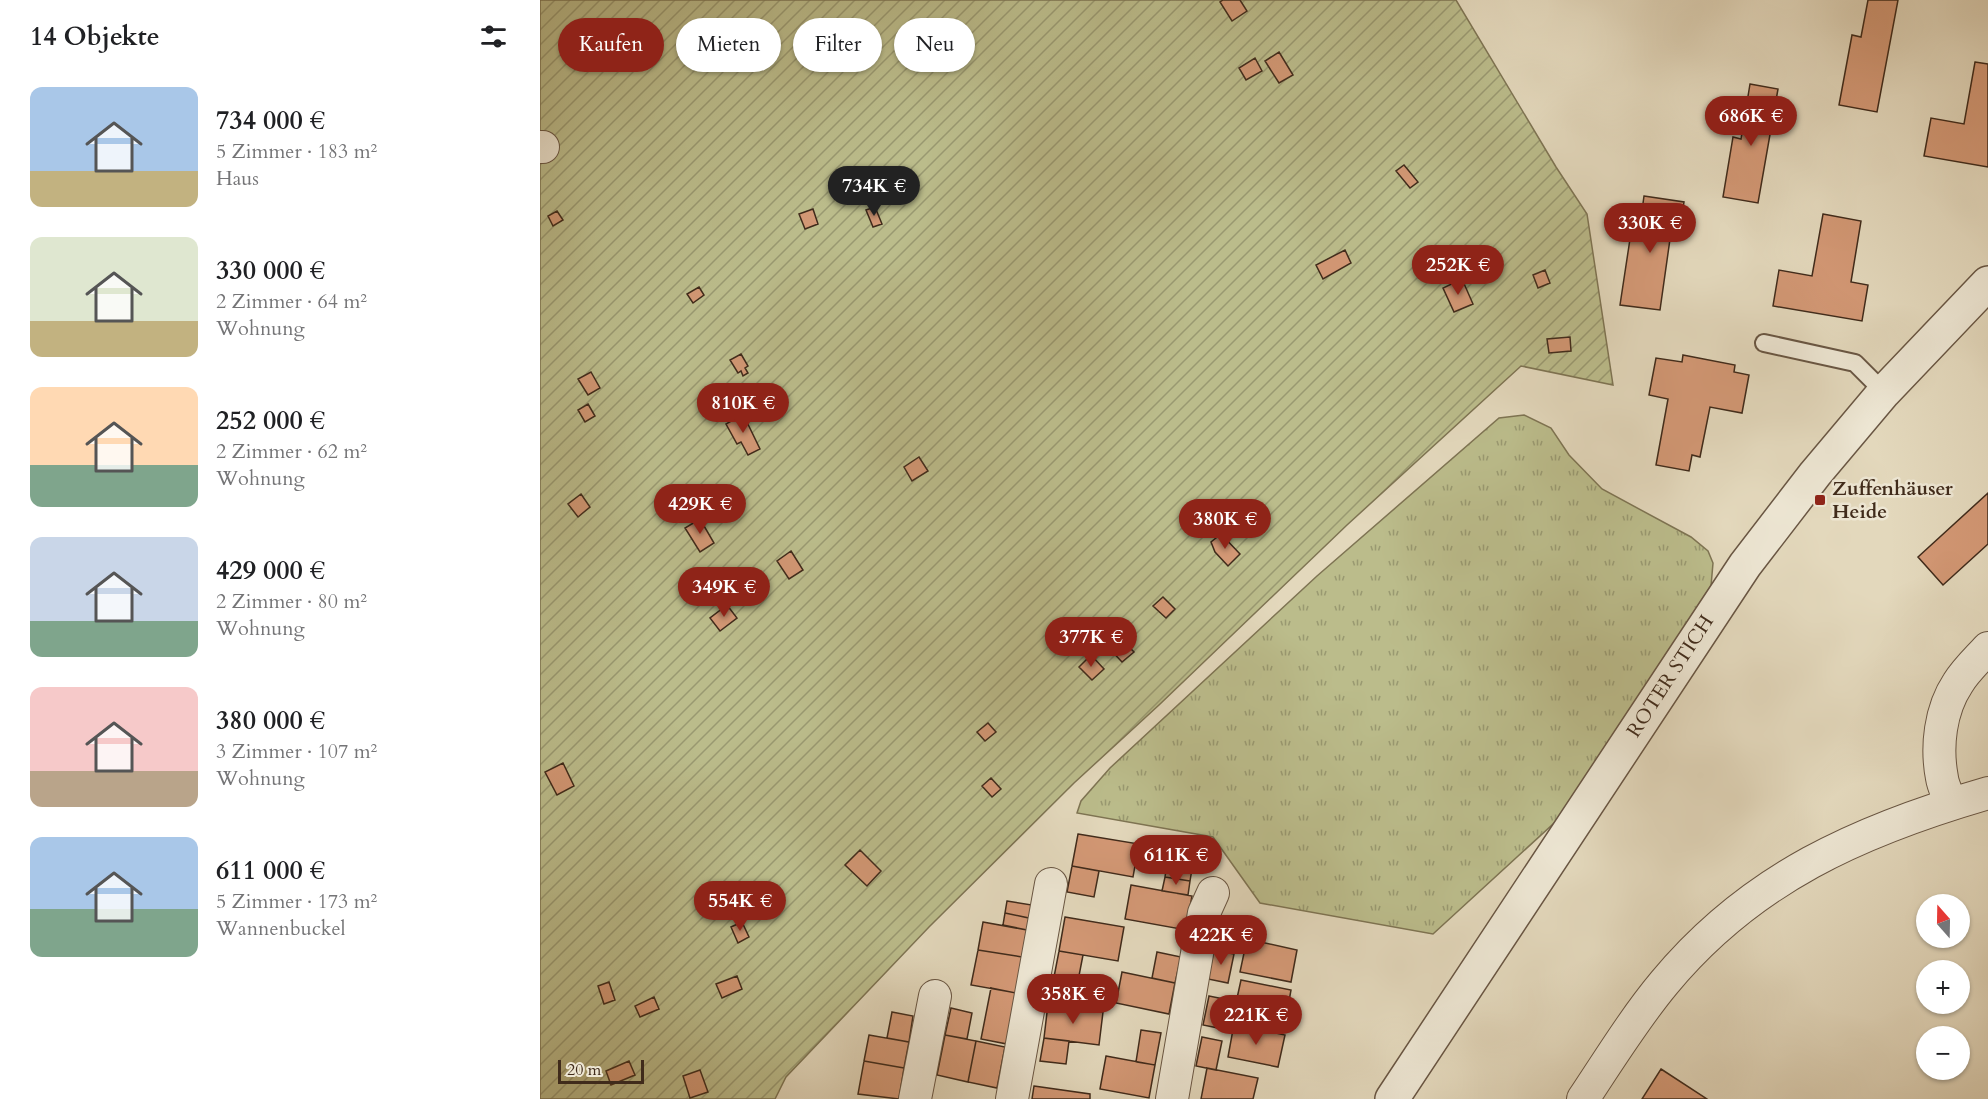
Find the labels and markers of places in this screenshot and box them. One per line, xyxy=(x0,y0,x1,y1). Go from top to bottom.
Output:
pin: 686K € xyxy=(1702,96,1800,147)
pin: 734K € xyxy=(825,166,923,217)
pin: 330K € xyxy=(1601,203,1699,254)
pin: 252K € xyxy=(1409,245,1507,296)
pin: 810K € xyxy=(694,383,792,434)
place label: Zuffenhäuser Heide xyxy=(1832,475,1954,525)
pin: 429K € xyxy=(651,484,749,535)
marker: Zuffenhäuser Heide xyxy=(1813,493,1827,507)
pin: 380K € xyxy=(1176,499,1274,550)
pin: 349K € xyxy=(675,567,773,618)
pin: 377K € xyxy=(1042,617,1140,668)
pin: 611K € xyxy=(1127,835,1225,886)
pin: 554K € xyxy=(691,881,789,932)
pin: 422K € xyxy=(1172,915,1270,966)
pin: 358K € xyxy=(1024,974,1122,1025)
pin: 221K € xyxy=(1207,995,1305,1046)

